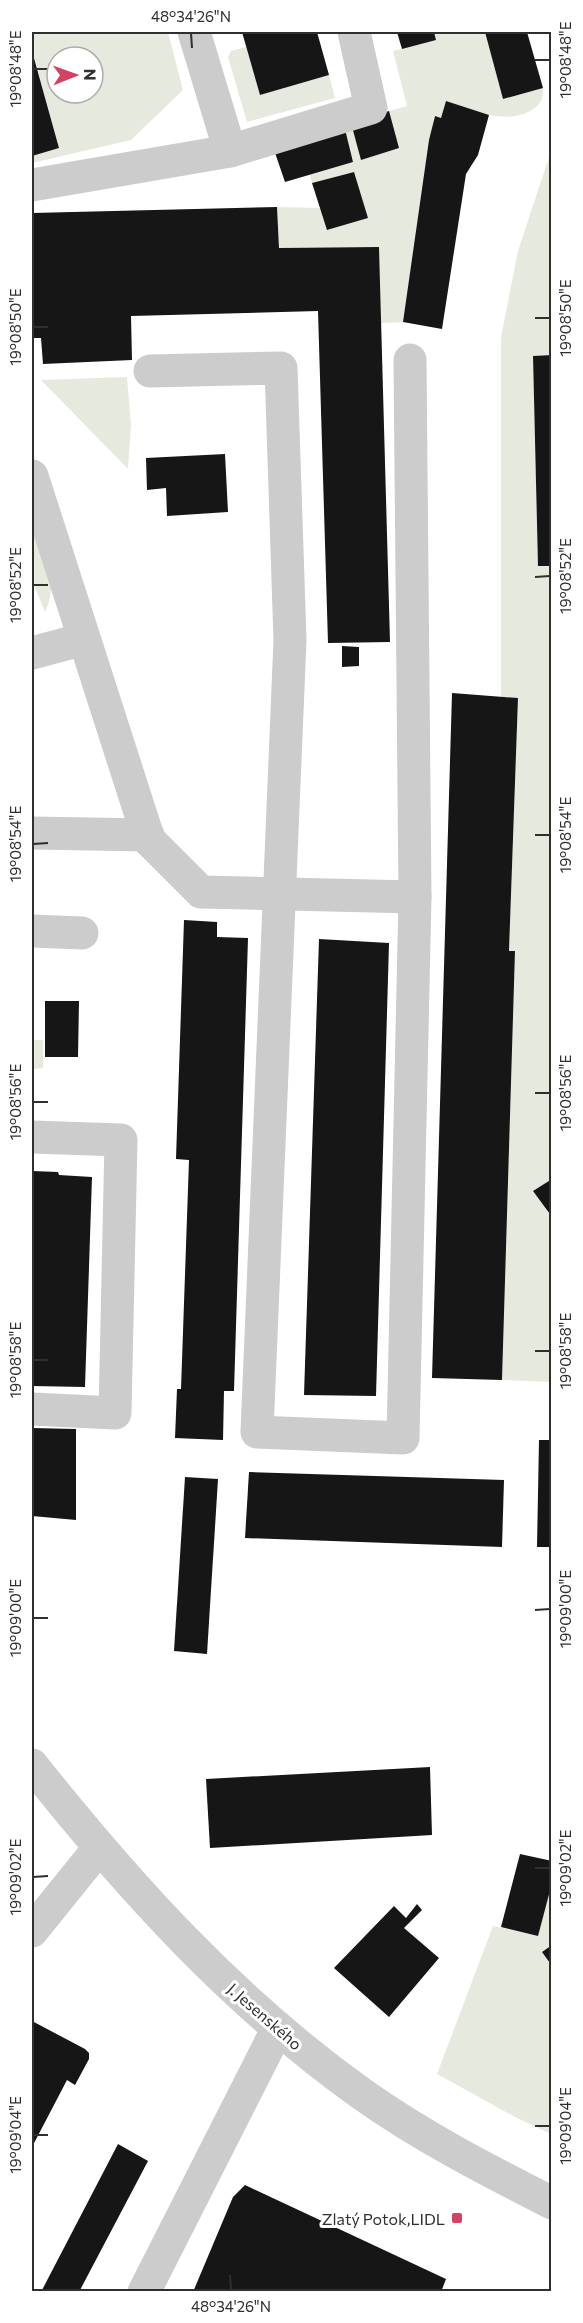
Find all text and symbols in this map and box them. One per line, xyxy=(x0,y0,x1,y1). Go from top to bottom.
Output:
text: 48°34'26"N xyxy=(151,7,231,25)
text: 19°08'48"E xyxy=(556,21,574,99)
text: 19°08'48"E xyxy=(6,30,24,108)
north arrow xyxy=(45,45,105,105)
text: N xyxy=(81,69,100,81)
text: 19°08'50"E xyxy=(556,279,574,357)
text: 19°08'50"E xyxy=(6,288,24,366)
text: 19°08'52"E xyxy=(556,538,574,614)
text: 19°08'52"E xyxy=(6,547,24,623)
text: 19°08'54"E xyxy=(556,797,574,873)
text: 19°08'54"E xyxy=(6,806,24,882)
text: 19°08'56"E xyxy=(556,1055,574,1131)
text: 19°08'56"E xyxy=(6,1064,24,1140)
text: 19°08'58"E xyxy=(556,1313,574,1389)
text: 19°08'58"E xyxy=(6,1322,24,1398)
text: 19°09'00"E xyxy=(556,1570,574,1648)
text: 19°09'00"E xyxy=(6,1579,24,1657)
text: 19°09'02"E xyxy=(556,1829,574,1907)
text: 19°09'02"E xyxy=(6,1838,24,1916)
street label: J. Jesenského xyxy=(224,1979,306,2053)
text: 19°09'04"E xyxy=(556,2087,574,2165)
text: 19°09'04"E xyxy=(6,2096,24,2174)
place label: Zlatý Potok,LIDL xyxy=(322,2209,445,2228)
marker: Zlatý Potok,LIDL xyxy=(450,2211,464,2225)
text: 48°34'26"N xyxy=(191,2297,271,2315)

